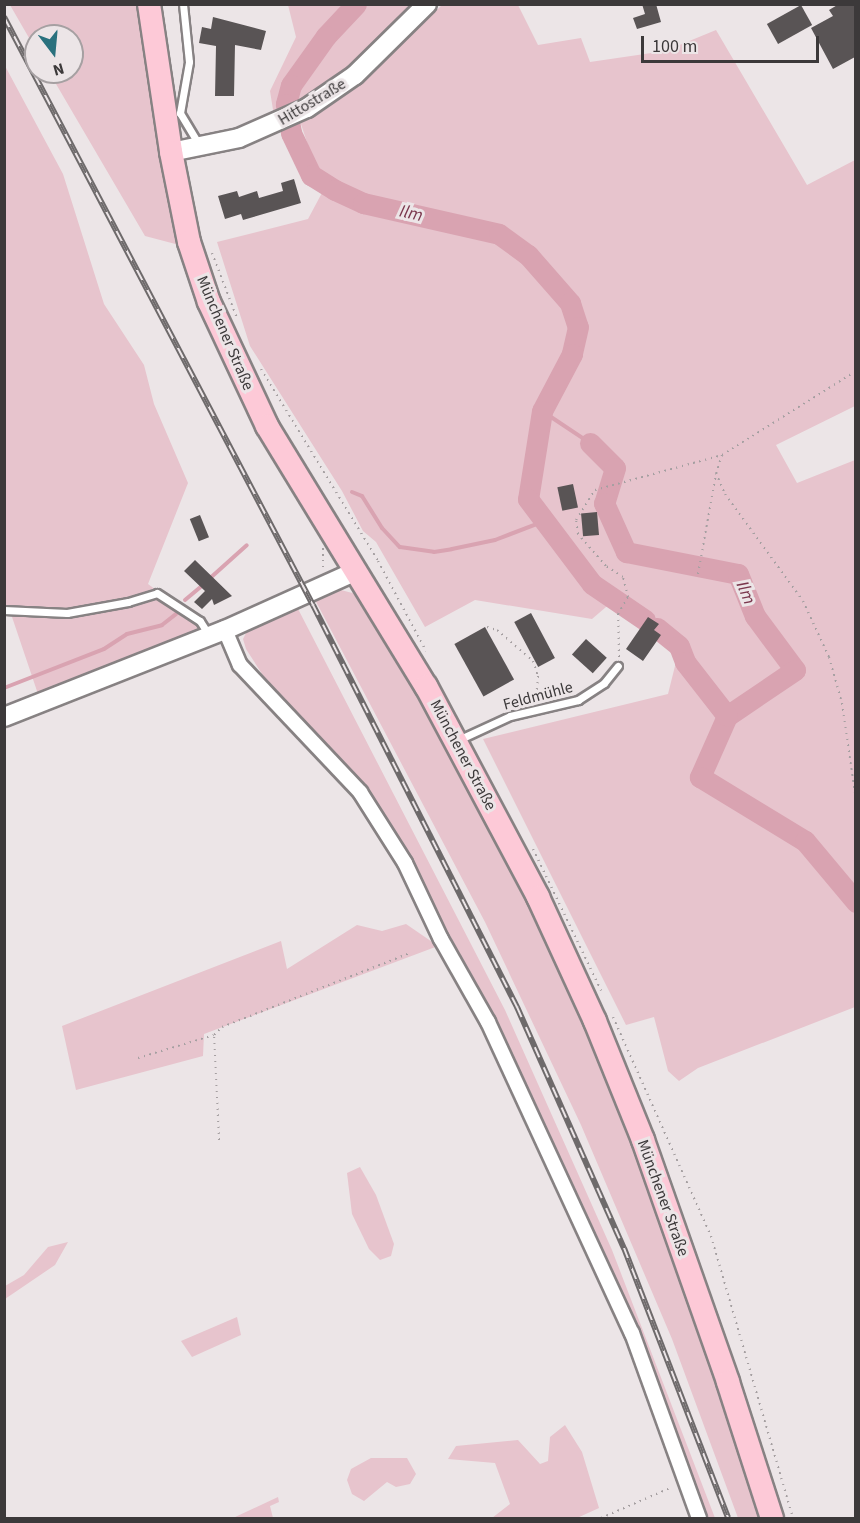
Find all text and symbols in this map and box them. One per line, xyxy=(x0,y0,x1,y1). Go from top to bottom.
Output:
north arrow xyxy=(24,24,84,84)
scale bar xyxy=(644,24,822,62)
text: 100 m xyxy=(652,34,697,59)
text: N xyxy=(50,57,67,81)
street label: Hittostraße xyxy=(275,74,349,130)
water label: Ilm xyxy=(397,201,425,227)
street label: Münchener Straße xyxy=(192,273,258,393)
water label: Ilm xyxy=(731,578,759,608)
street label: Feldmühle xyxy=(501,678,575,714)
street label: Münchener Straße xyxy=(426,696,500,814)
street label: Münchener Straße xyxy=(633,1137,693,1259)

